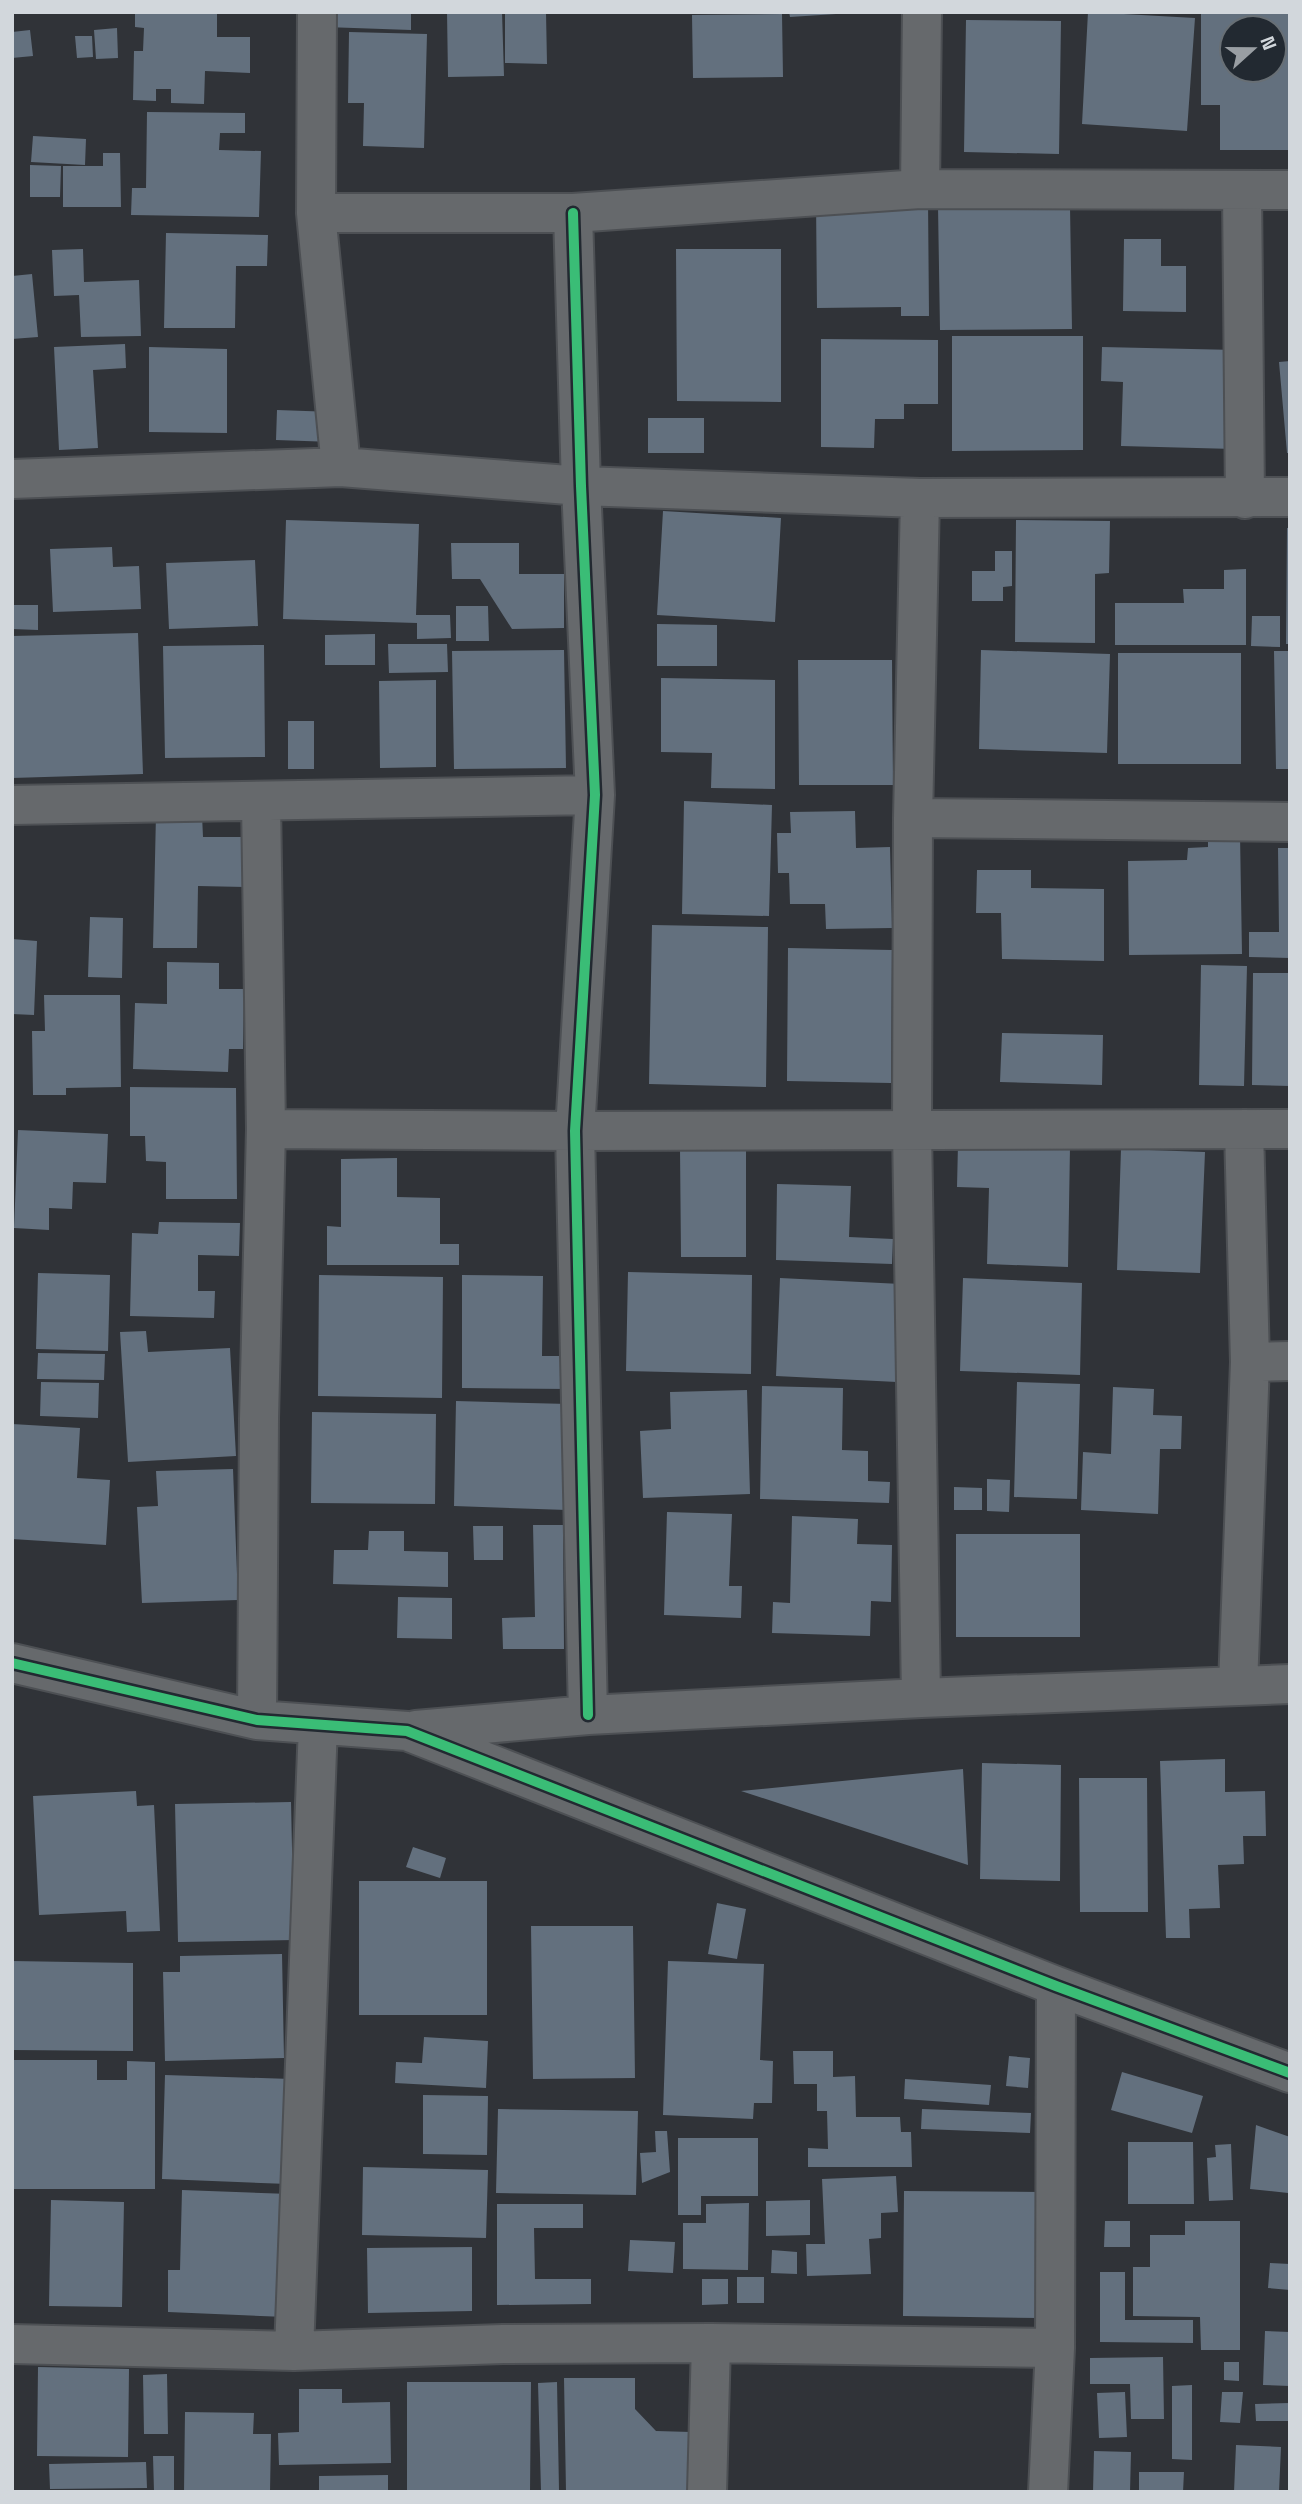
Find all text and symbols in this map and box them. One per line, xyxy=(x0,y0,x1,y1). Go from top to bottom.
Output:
north arrow xyxy=(1218,14,1288,84)
text: N xyxy=(1254,33,1282,54)

